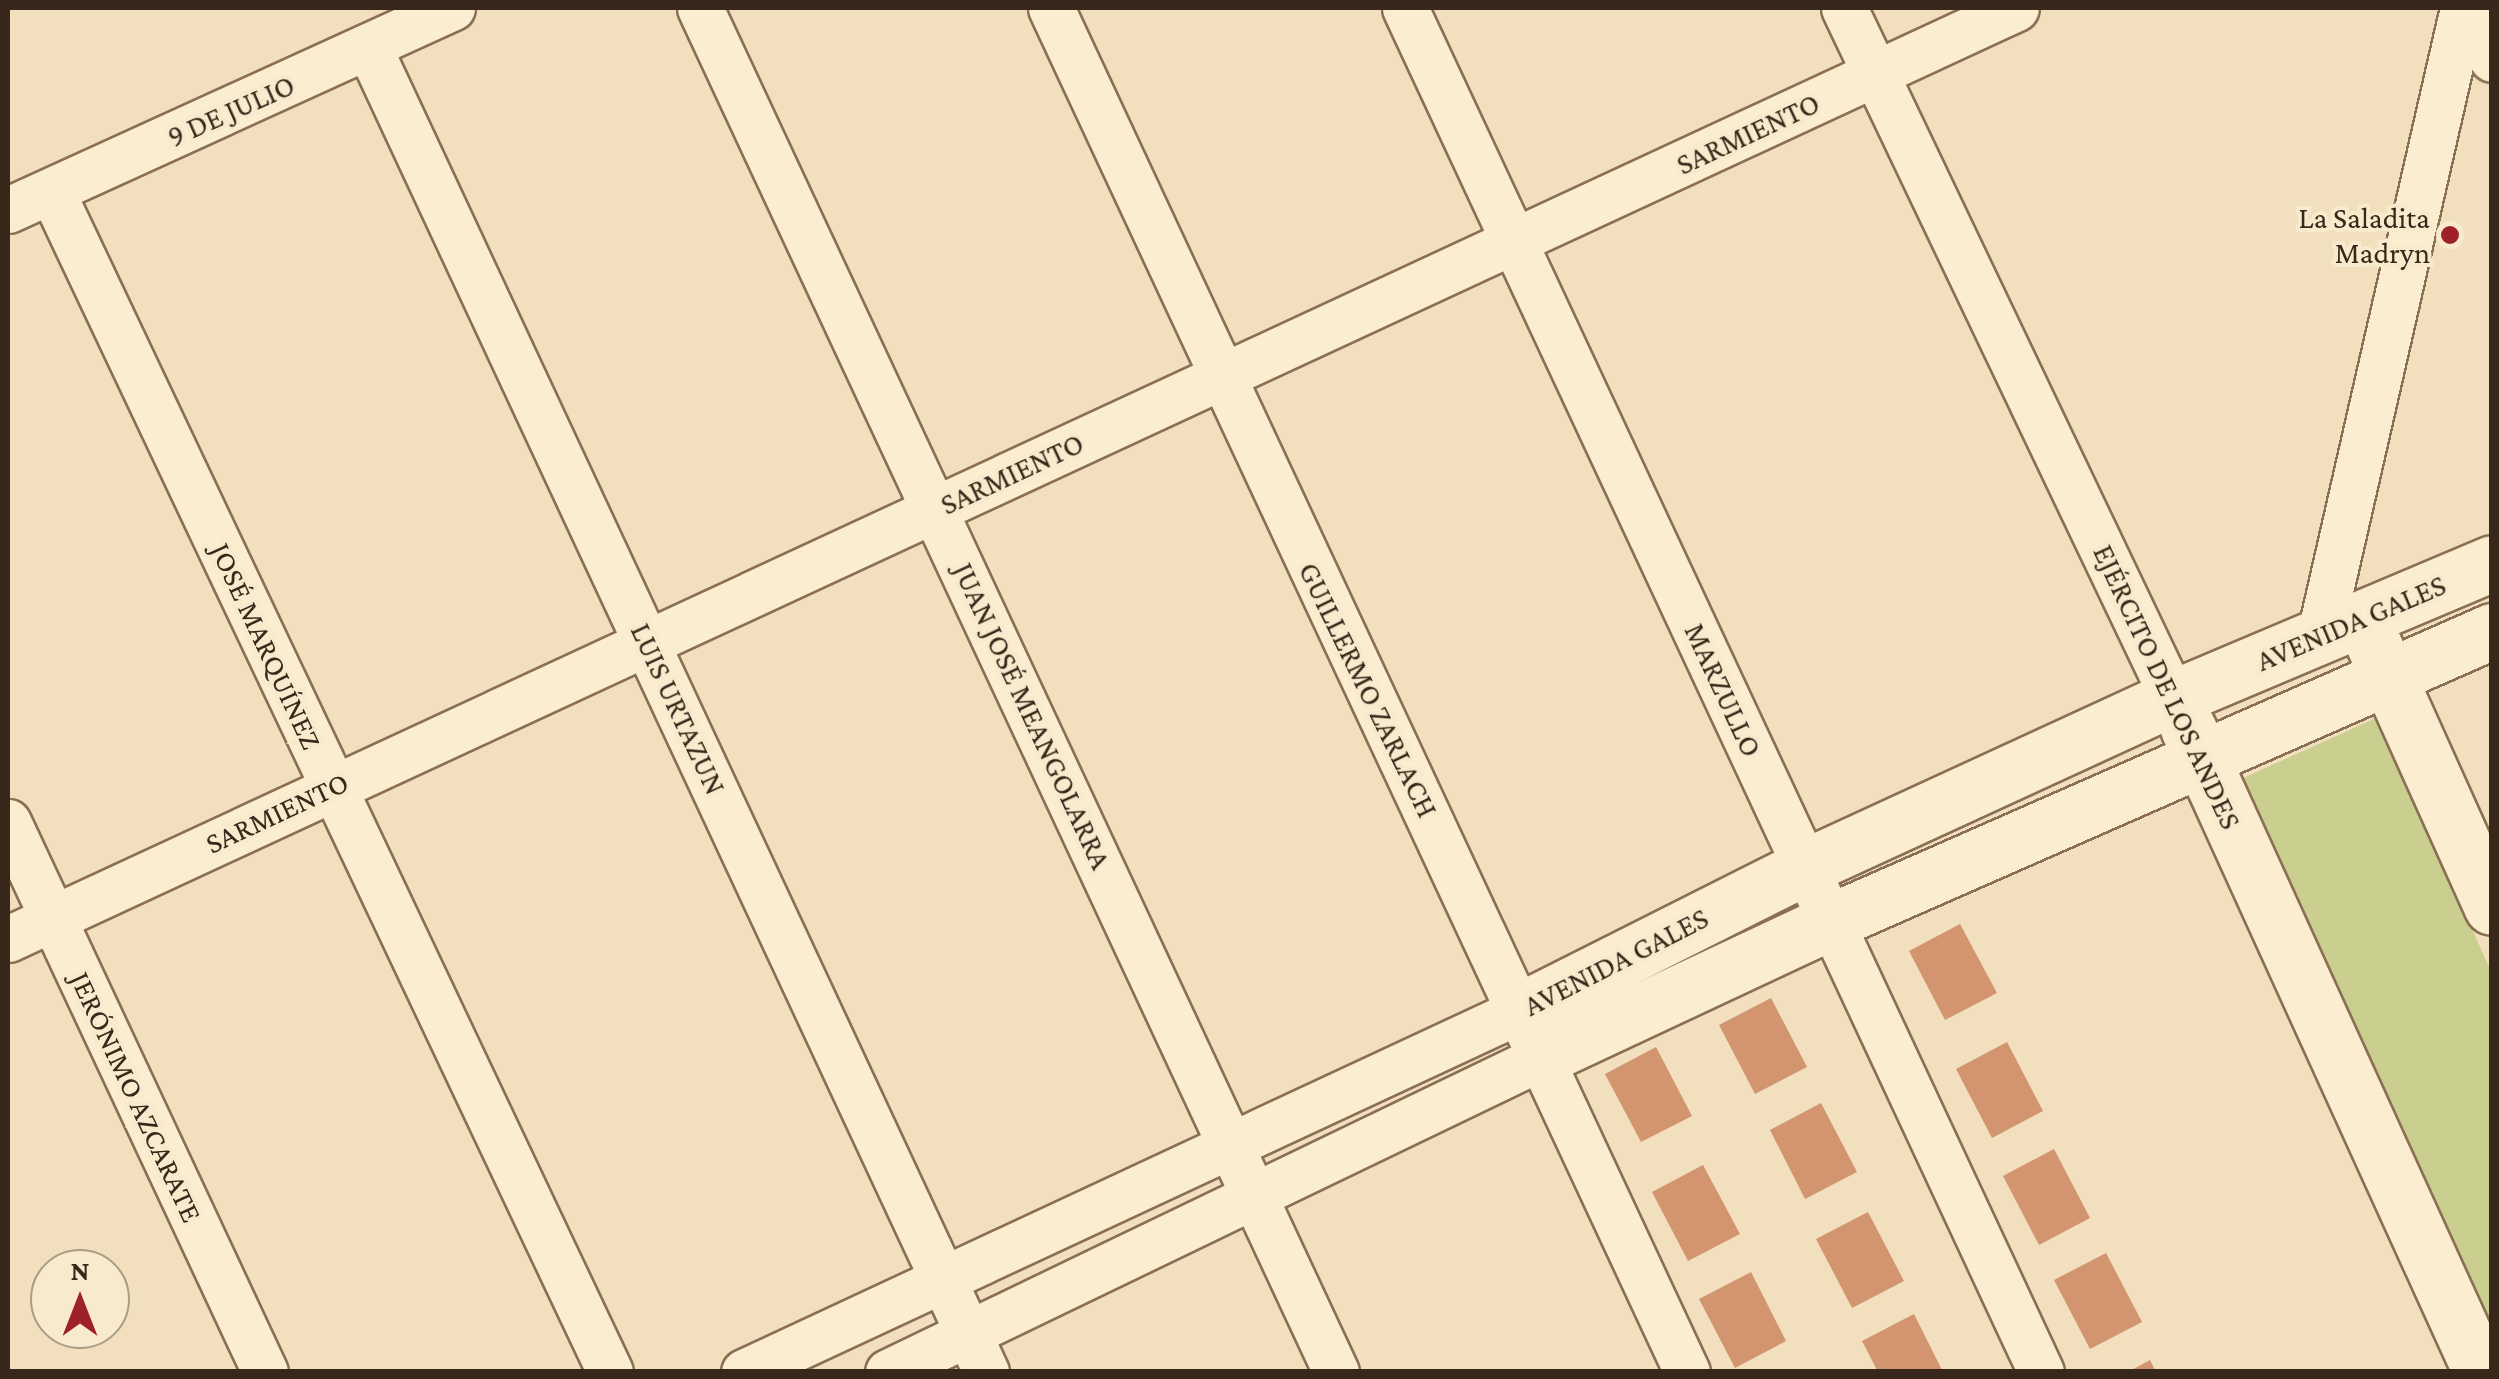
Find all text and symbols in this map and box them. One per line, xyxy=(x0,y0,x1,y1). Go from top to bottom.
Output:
street label: 9 DE JULIO xyxy=(162,67,300,155)
street label: SARMIENTO xyxy=(1671,85,1825,183)
place label: La Saladita Madryn xyxy=(2299,200,2430,270)
marker: La Saladita Madryn xyxy=(2439,224,2461,246)
street label: SARMIENTO xyxy=(935,425,1089,523)
street label: JOSÉ MARQUÍNEZ xyxy=(202,537,330,755)
street label: EJÉRCITO DE LOS ANDES xyxy=(2085,539,2249,835)
street label: GUILLERMO ZARLACH xyxy=(1291,556,1445,824)
street label: JUAN JOSÉ MEANGOLARRA xyxy=(945,557,1119,875)
street label: AVENIDA GALES xyxy=(2251,567,2451,679)
street label: LUIS URTAZUN xyxy=(623,617,733,801)
street label: MARZULLO xyxy=(1676,617,1770,763)
street label: SARMIENTO xyxy=(200,764,354,862)
street label: AVENIDA GALES xyxy=(1518,900,1714,1024)
street label: JERÓNIMO AZCARATE xyxy=(62,966,210,1228)
north arrow xyxy=(30,1249,130,1349)
text: N xyxy=(70,1255,90,1286)

